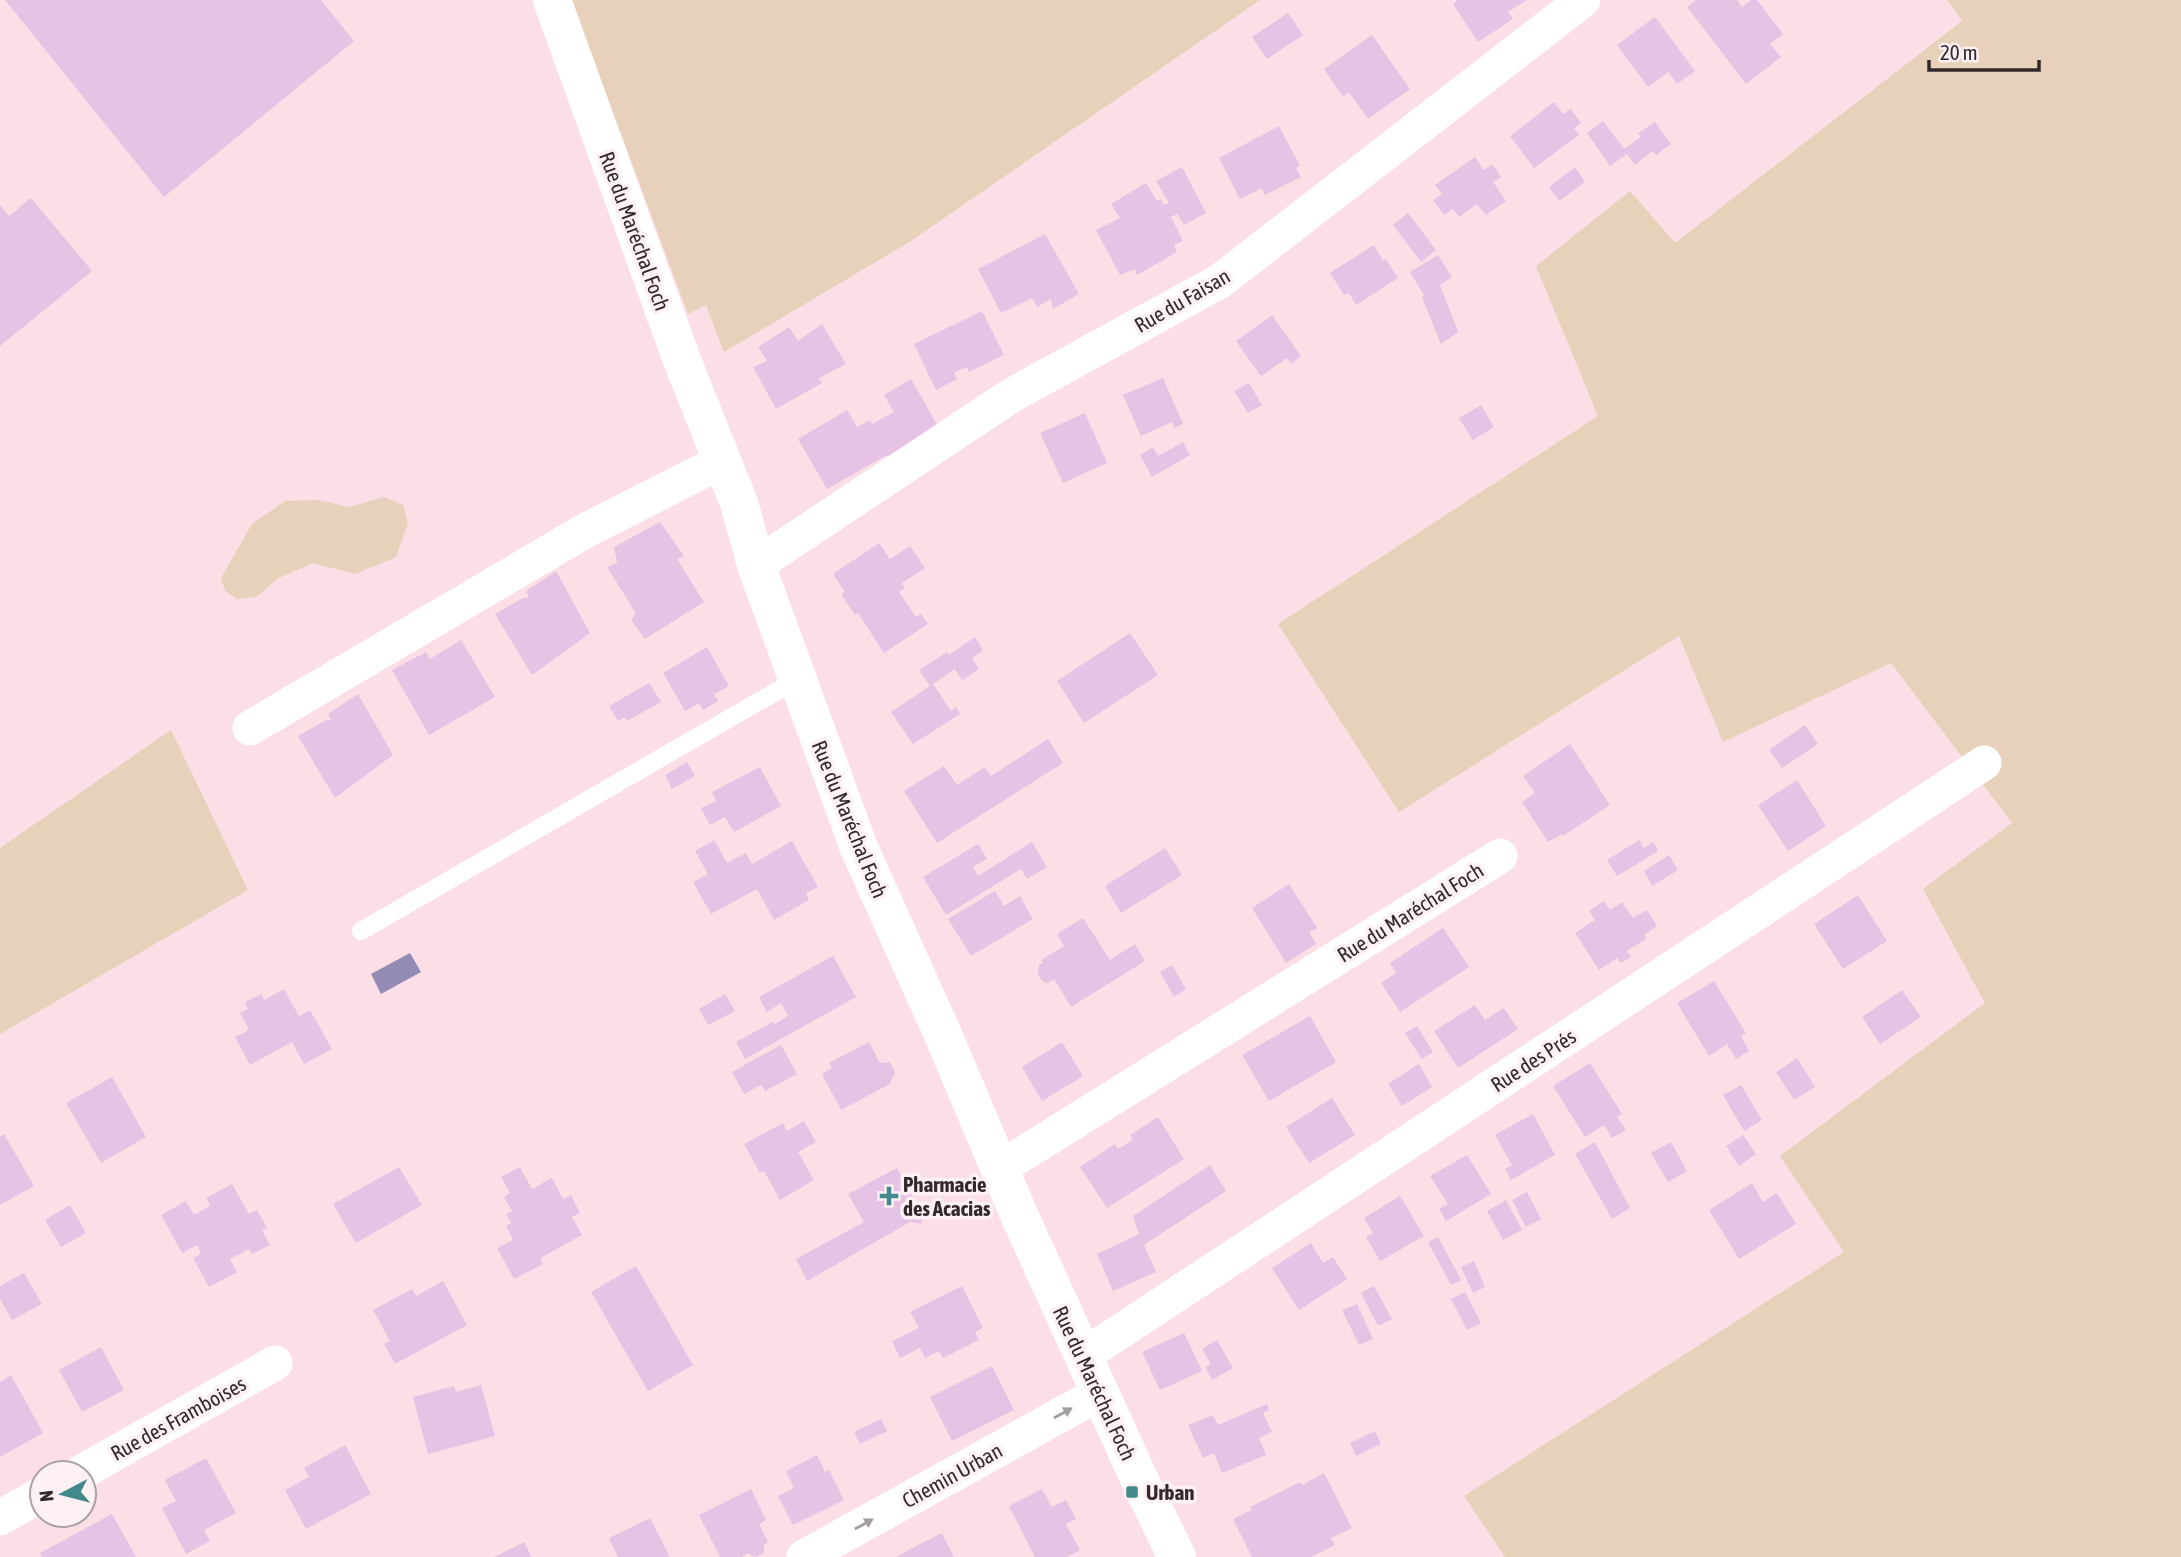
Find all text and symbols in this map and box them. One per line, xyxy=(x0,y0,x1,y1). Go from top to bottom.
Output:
scale bar xyxy=(1929,28,2039,72)
text: 20 m xyxy=(1940,40,1978,64)
street label: Rue du Maréchal Foch xyxy=(595,148,675,314)
street label: Rue du Faisan xyxy=(1130,263,1234,337)
street label: Rue du Maréchal Foch xyxy=(807,737,893,901)
street label: Rue du Maréchal Foch xyxy=(1333,857,1487,967)
street label: Rue des Prés xyxy=(1486,1024,1580,1096)
place label: Pharmacie des Acacias xyxy=(903,1172,991,1220)
marker: Pharmacie des Acacias xyxy=(881,1188,897,1204)
street label: Rue du Maréchal Foch xyxy=(1049,1302,1141,1464)
street label: Rue des Framboises xyxy=(106,1371,250,1465)
one-way arrow xyxy=(1053,1407,1072,1419)
street label: Chemin Urban xyxy=(898,1438,1006,1512)
north arrow xyxy=(28,1459,98,1529)
place label: Urban xyxy=(1146,1480,1195,1504)
marker: Urban xyxy=(1124,1484,1140,1500)
text: N xyxy=(35,1489,58,1503)
one-way arrow xyxy=(854,1518,873,1530)

